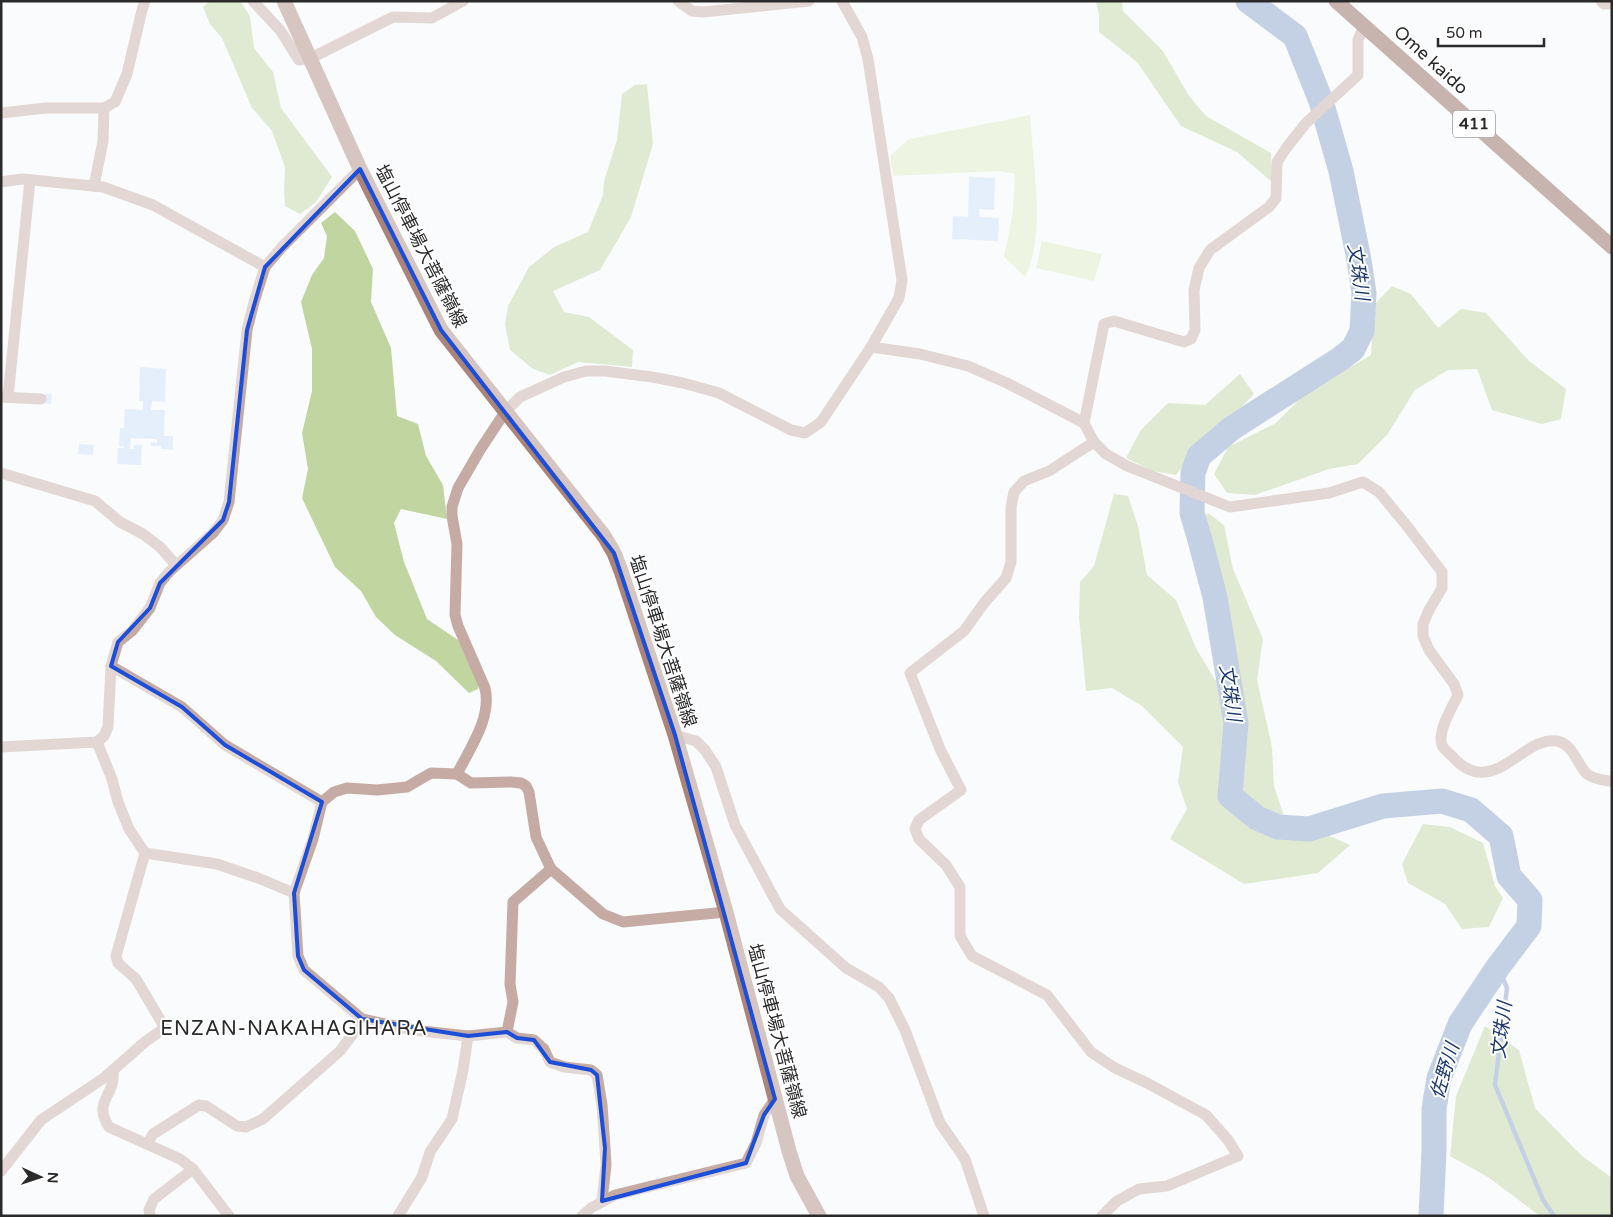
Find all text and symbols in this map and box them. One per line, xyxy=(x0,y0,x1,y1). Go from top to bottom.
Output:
scale bar xyxy=(1438,15,1544,47)
street label: Ome kaido xyxy=(1389,21,1473,99)
text: 50 m xyxy=(1446,24,1483,42)
road number: 411 xyxy=(1453,110,1495,138)
street label: 塩山停車場大菩薩嶺線 xyxy=(370,161,472,331)
water label: 文珠川 xyxy=(1343,242,1373,304)
street label: 塩山停車場大菩薩嶺線 xyxy=(625,552,701,730)
water label: 文珠川 xyxy=(1215,663,1245,725)
street label: 塩山停車場大菩薩嶺線 xyxy=(743,941,811,1121)
water label: 文珠川 xyxy=(1488,998,1517,1060)
district label: ENZAN-NAKAHAGIHARA xyxy=(160,1017,428,1041)
water label: 佐野川 xyxy=(1426,1039,1464,1101)
north arrow xyxy=(15,1152,65,1202)
text: N xyxy=(44,1172,61,1184)

